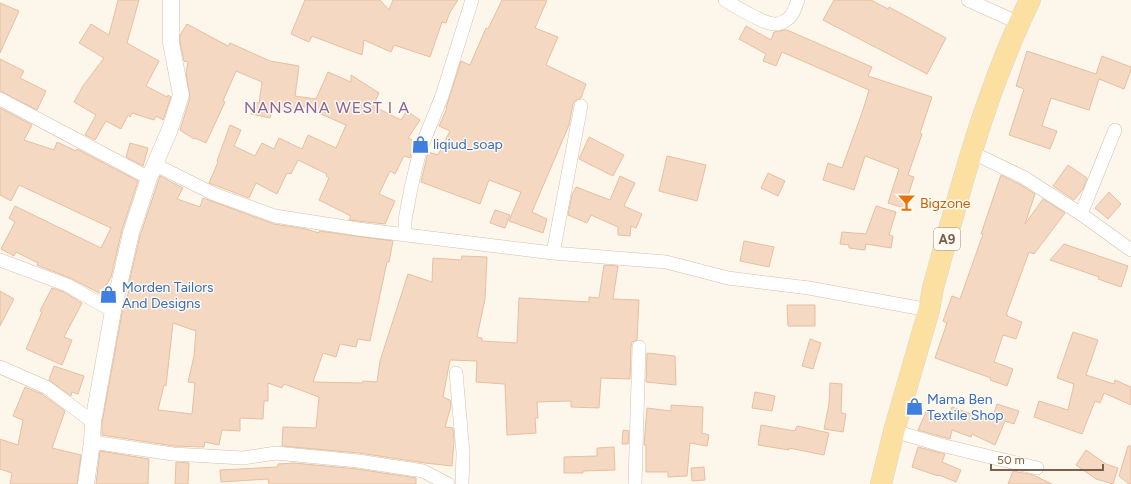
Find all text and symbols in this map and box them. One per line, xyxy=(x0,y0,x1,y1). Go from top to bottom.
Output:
district label: NANSANA WEST I A xyxy=(244,98,410,117)
shop icon: liqiud_soap xyxy=(410,134,430,154)
place label: liqiud_soap xyxy=(433,136,503,153)
bar icon: Bigzone xyxy=(897,193,917,213)
place label: Bigzone xyxy=(920,195,971,212)
road number: A9 xyxy=(934,228,960,250)
place label: Morden Tailors And Designs xyxy=(122,279,214,312)
shop icon: Morden Tailors And Designs xyxy=(99,285,119,305)
place label: Mama Ben Textile Shop xyxy=(927,391,1004,424)
shop icon: Mama Ben Textile Shop xyxy=(904,397,924,417)
scale bar xyxy=(991,446,1103,472)
text: 50 m xyxy=(997,453,1025,467)

